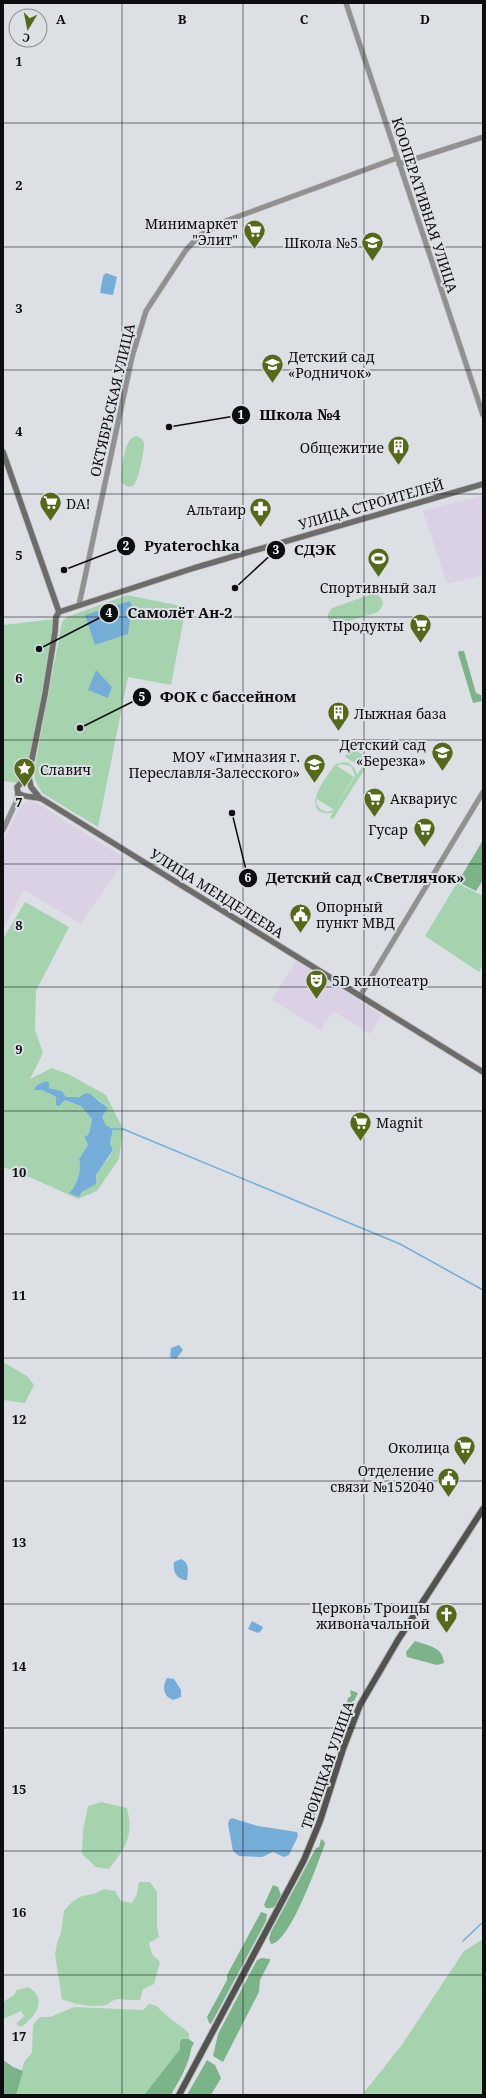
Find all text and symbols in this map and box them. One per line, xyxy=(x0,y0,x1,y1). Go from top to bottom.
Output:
north arrow xyxy=(8,8,48,48)
text: A xyxy=(56,10,66,28)
text: B xyxy=(178,10,187,28)
text: C xyxy=(300,10,309,28)
text: D xyxy=(420,10,430,28)
text: С xyxy=(21,30,31,46)
text: 1 xyxy=(15,52,23,70)
street label: КООПЕРАТИВНАЯ УЛИЦА xyxy=(388,115,462,295)
text: 2 xyxy=(15,176,23,194)
place label: Минимаркет "Элит" xyxy=(145,214,239,249)
supermarket icon: Минимаркет "Элит" xyxy=(241,218,267,251)
school or university icon: Школа №5 xyxy=(360,229,386,262)
place label: Школа №5 xyxy=(284,233,358,252)
text: 3 xyxy=(15,299,23,317)
street label: ОКТЯБРЬСКАЯ УЛИЦА xyxy=(85,321,139,479)
place label: Детский сад «Родничок» xyxy=(288,347,375,382)
school or university icon: Детский сад «Родничок» xyxy=(259,351,285,384)
callout: Школа №4 xyxy=(231,402,349,429)
text: Школа №4 xyxy=(259,404,341,424)
text: 1 xyxy=(238,406,245,423)
text: 4 xyxy=(15,422,23,440)
building icon: Общежитие xyxy=(386,434,412,467)
place label: Общежитие xyxy=(300,438,384,457)
street label: УЛИЦА СТРОИТЕЛЕЙ xyxy=(296,474,446,534)
supermarket icon: DA! xyxy=(38,490,64,523)
place label: DA! xyxy=(66,494,90,513)
pharmacy icon: Альтаир xyxy=(248,496,274,529)
place label: Альтаир xyxy=(186,500,246,519)
callout: Pyaterochka xyxy=(116,533,248,560)
text: Pyaterochka xyxy=(144,535,240,555)
callout: СДЭК xyxy=(266,536,344,563)
text: 2 xyxy=(123,537,130,554)
text: СДЭК xyxy=(294,539,336,559)
text: 3 xyxy=(273,541,280,558)
text: 5 xyxy=(15,546,23,564)
sports icon: Спортивный зал xyxy=(365,546,391,579)
place label: Спортивный зал xyxy=(320,578,437,597)
callout: Самолёт Ан-2 xyxy=(99,599,240,626)
text: Самолёт Ан-2 xyxy=(127,602,233,622)
text: 4 xyxy=(106,604,113,621)
supermarket icon: Продукты xyxy=(407,612,433,645)
place label: Продукты xyxy=(332,616,404,635)
text: 6 xyxy=(15,669,23,687)
callout: ФОК с бассейном xyxy=(132,684,304,711)
text: ФОК с бассейном xyxy=(160,686,297,706)
text: 5 xyxy=(139,688,146,705)
building icon: Лыжная база xyxy=(326,700,352,733)
place label: Лыжная база xyxy=(354,704,447,723)
place label: Детский сад «Березка» xyxy=(339,735,426,770)
school or university icon: Детский сад «Березка» xyxy=(429,739,455,772)
place label: МОУ «Гимназия г. Переславля-Залесского» xyxy=(129,747,300,782)
school or university icon: МОУ «Гимназия г. Переславля-Залесского» xyxy=(302,751,328,784)
place icon: Славич xyxy=(12,756,38,789)
place label: Славич xyxy=(40,760,91,779)
supermarket icon: Аквариус xyxy=(362,785,388,818)
place label: Аквариус xyxy=(390,789,457,808)
text: 7 xyxy=(15,793,23,811)
supermarket icon: Гусар xyxy=(411,816,437,849)
place label: Гусар xyxy=(368,820,408,839)
street label: УЛИЦА МЕНДЕЛЕЕВА xyxy=(146,844,288,942)
callout: Детский сад «Светлячок» xyxy=(238,864,472,891)
text: Детский сад «Светлячок» xyxy=(266,867,464,887)
text: 6 xyxy=(245,869,252,886)
place label: Опорный пункт МВД xyxy=(316,897,395,932)
public building icon: Опорный пункт МВД xyxy=(287,901,313,934)
text: 8 xyxy=(15,916,23,934)
theatre icon: 5D кинотеатр xyxy=(303,967,329,1000)
place label: 5D кинотеатр xyxy=(332,971,428,990)
text: 9 xyxy=(15,1040,23,1058)
supermarket icon: Magnit xyxy=(347,1109,373,1142)
place label: Magnit xyxy=(376,1113,423,1132)
text: 10 xyxy=(12,1163,26,1181)
text: 11 xyxy=(12,1286,26,1304)
text: 12 xyxy=(12,1410,26,1428)
supermarket icon: Околица xyxy=(452,1434,478,1467)
place label: Околица xyxy=(388,1438,450,1457)
place label: Отделение связи №152040 xyxy=(330,1461,434,1496)
public building icon: Отделение связи №152040 xyxy=(436,1465,462,1498)
text: 13 xyxy=(12,1533,26,1551)
place label: Церковь Троицы живоначальной xyxy=(311,1598,430,1633)
church icon: Церковь Троицы живоначальной xyxy=(433,1602,459,1635)
text: 14 xyxy=(12,1657,27,1675)
street label: ТРОИЦКАЯ УЛИЦА xyxy=(296,1698,358,1831)
text: 15 xyxy=(12,1780,26,1798)
text: 16 xyxy=(12,1903,26,1921)
text: 17 xyxy=(12,2027,26,2045)

